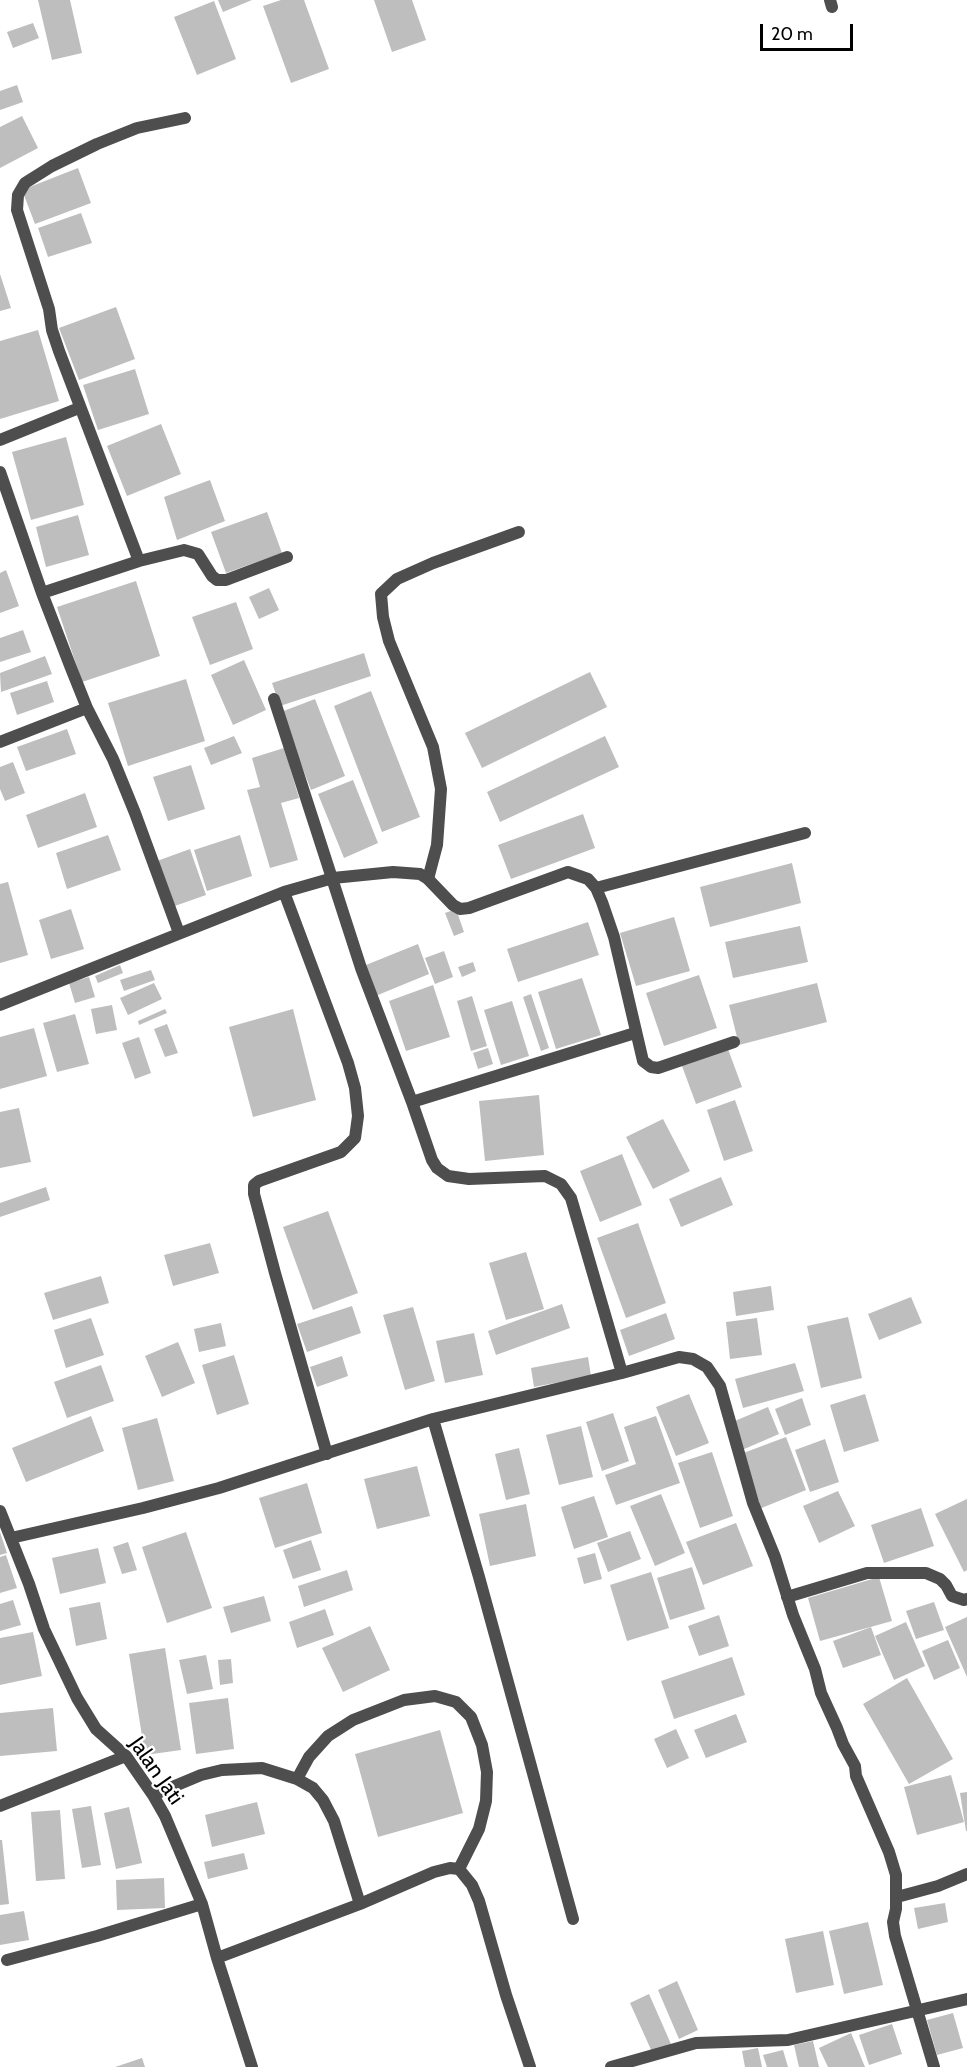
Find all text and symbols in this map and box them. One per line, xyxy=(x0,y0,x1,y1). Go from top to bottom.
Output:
scale bar xyxy=(763,12,856,50)
text: 20 m xyxy=(771,23,813,45)
street label: Jalan Jati xyxy=(123,1732,189,1810)

